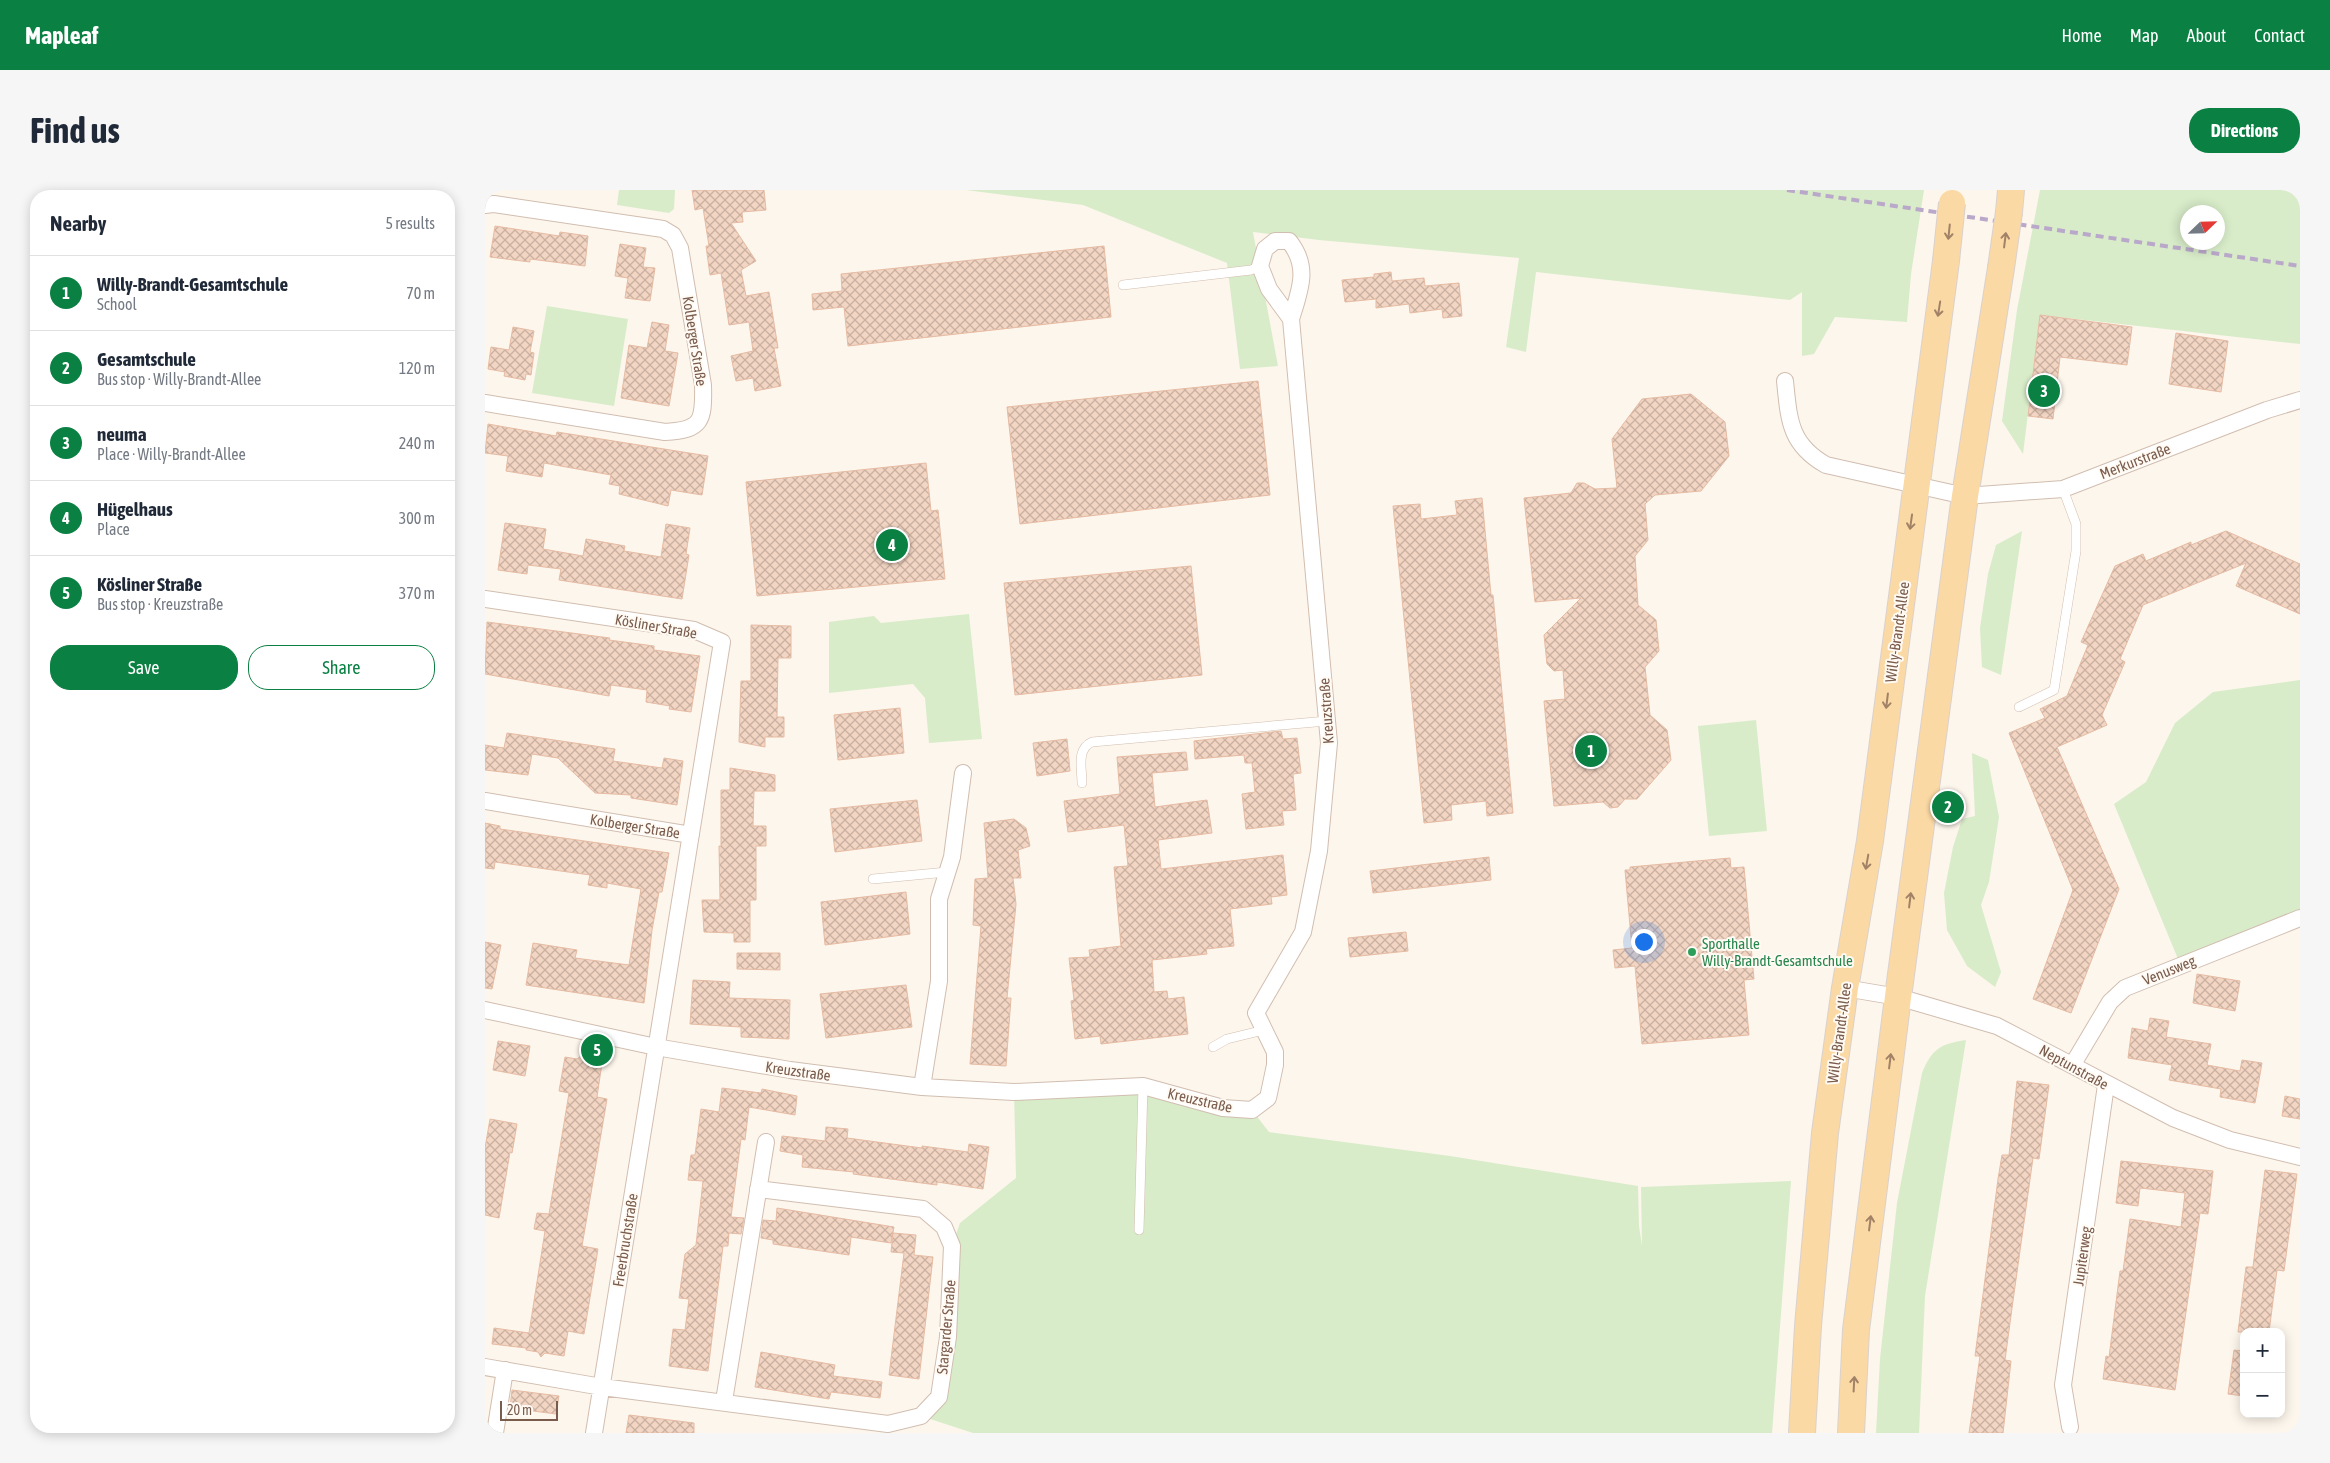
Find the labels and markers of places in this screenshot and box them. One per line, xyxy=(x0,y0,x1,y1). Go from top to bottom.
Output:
pin: 3 xyxy=(2028,372,2060,410)
pin: 4 xyxy=(876,526,908,564)
pin: 1 xyxy=(1575,732,1607,770)
pin: 2 xyxy=(1932,788,1964,826)
place label: Sporthalle Willy-Brandt-Gesamtschule xyxy=(1702,935,1853,969)
marker: Sporthalle Willy-Brandt-Gesamtschule xyxy=(1686,946,1698,958)
pin: 5 xyxy=(581,1031,613,1069)

